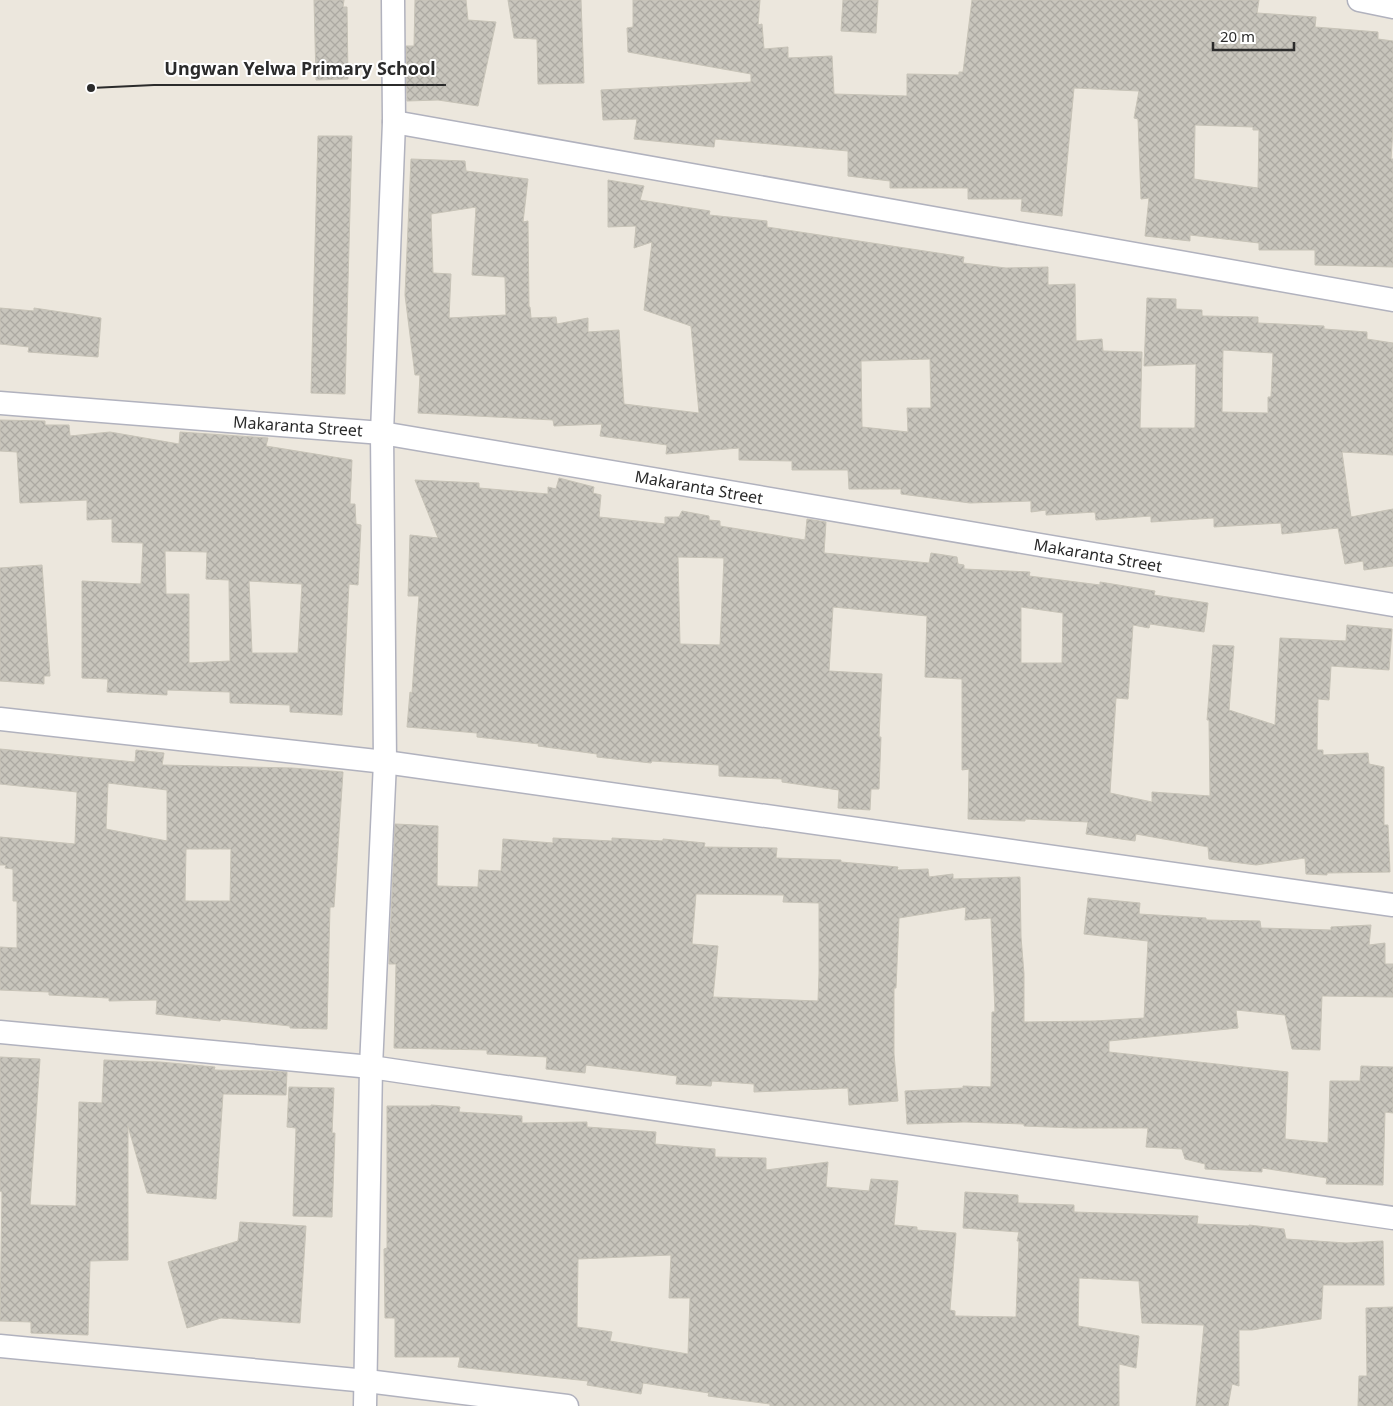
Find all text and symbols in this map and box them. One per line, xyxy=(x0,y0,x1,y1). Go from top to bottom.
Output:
scale bar xyxy=(1213,20,1294,52)
text: 20 m xyxy=(1220,26,1255,46)
callout: Ungwan Yelwa Primary School xyxy=(154,52,446,85)
text: Ungwan Yelwa Primary School xyxy=(164,56,436,80)
street label: Makaranta Street xyxy=(233,411,364,442)
street label: Makaranta Street xyxy=(633,465,765,509)
street label: Makaranta Street xyxy=(1032,533,1164,577)

